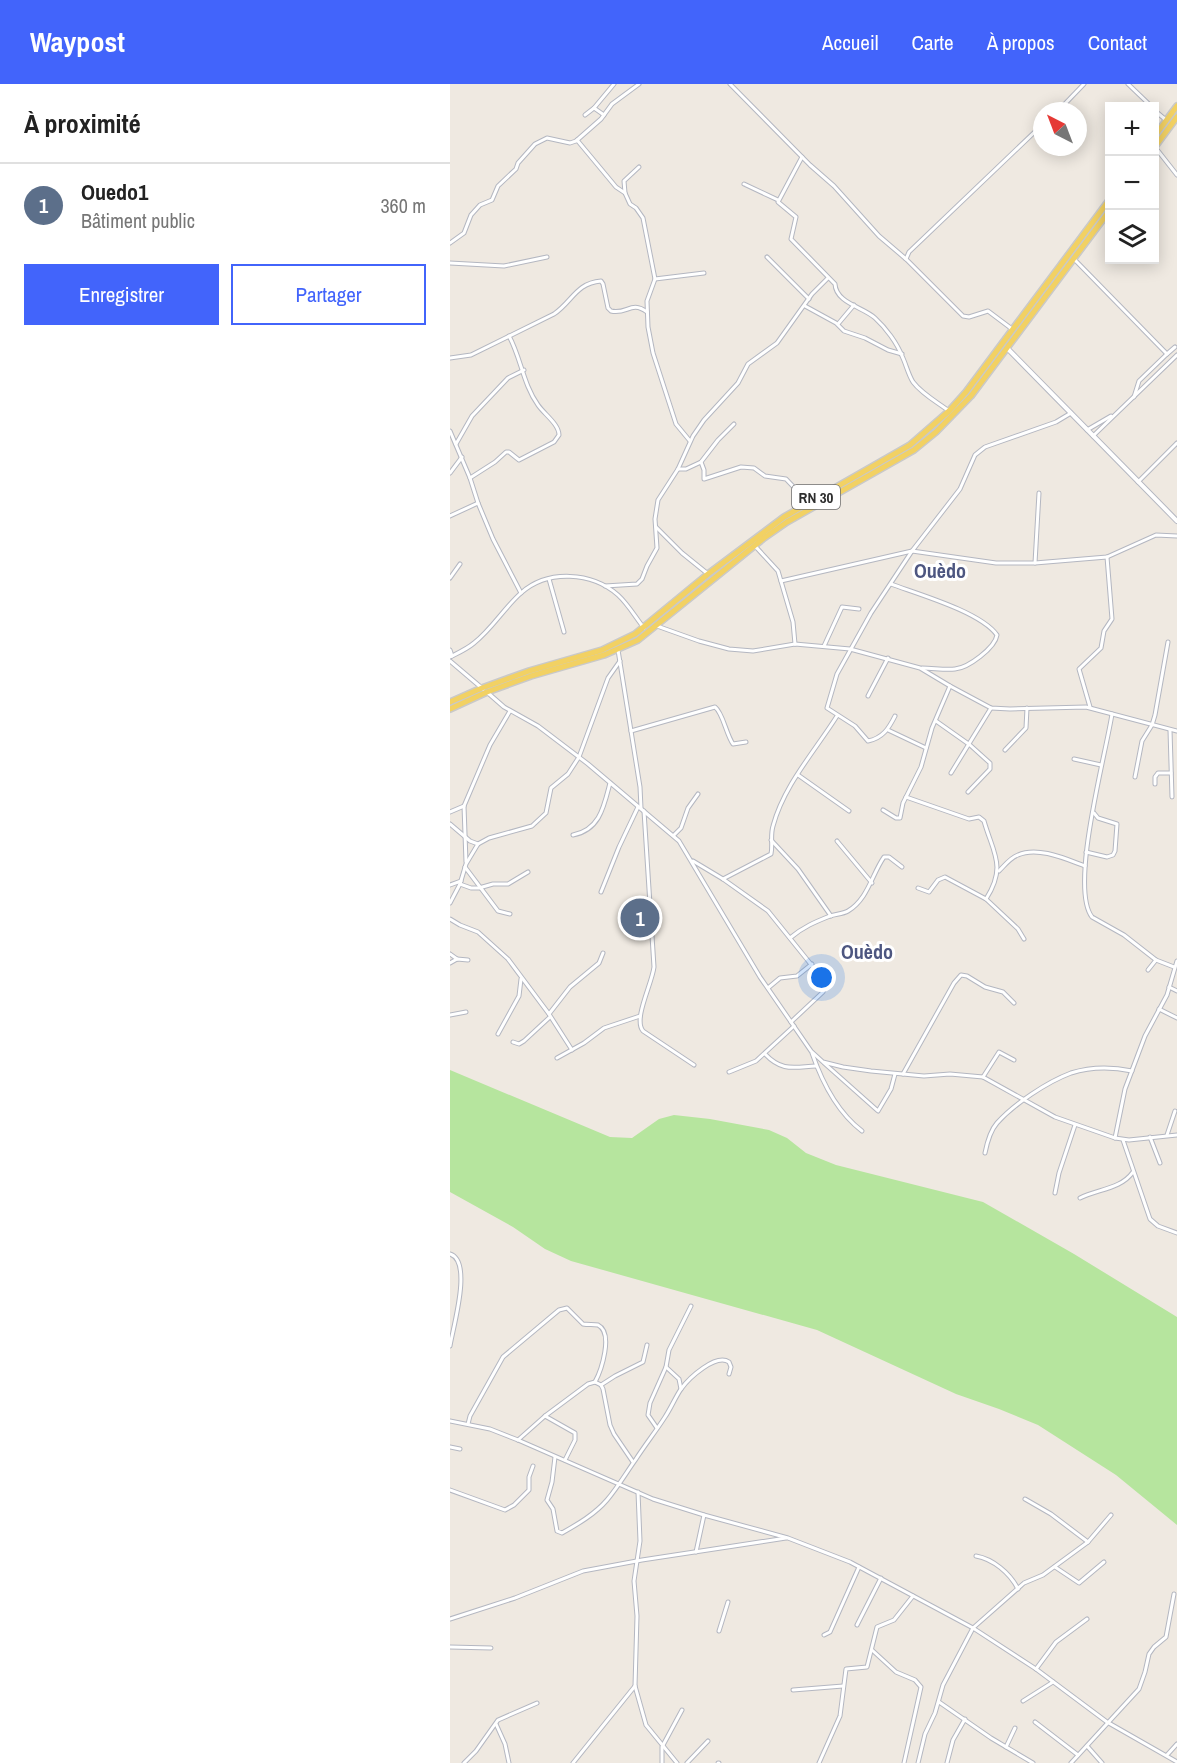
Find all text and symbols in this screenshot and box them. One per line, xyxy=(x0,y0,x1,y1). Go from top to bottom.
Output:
text: Waypost xyxy=(30,23,125,61)
text: Accueil xyxy=(822,28,879,57)
text: Carte xyxy=(912,28,954,57)
text: À propos xyxy=(987,28,1055,57)
text: Contact xyxy=(1088,28,1147,57)
north arrow xyxy=(1033,102,1087,156)
map controls xyxy=(1105,102,1159,264)
button: + xyxy=(1105,102,1159,156)
text: À proximité xyxy=(24,106,141,141)
button: − xyxy=(1105,156,1159,210)
text: Ouedo1 xyxy=(81,177,148,207)
text: 1 xyxy=(39,192,48,219)
text: 360 m xyxy=(380,192,426,219)
text: Bâtiment public xyxy=(81,207,195,234)
button: layers xyxy=(1105,210,1159,264)
button: Enregistrer xyxy=(24,264,219,325)
button: Partager xyxy=(231,264,426,325)
road number: RN 30 xyxy=(792,485,840,509)
district label: Ouèdo xyxy=(914,557,966,584)
pin: 1 xyxy=(620,896,660,940)
district label: Ouèdo xyxy=(841,938,893,965)
your location xyxy=(807,963,836,992)

